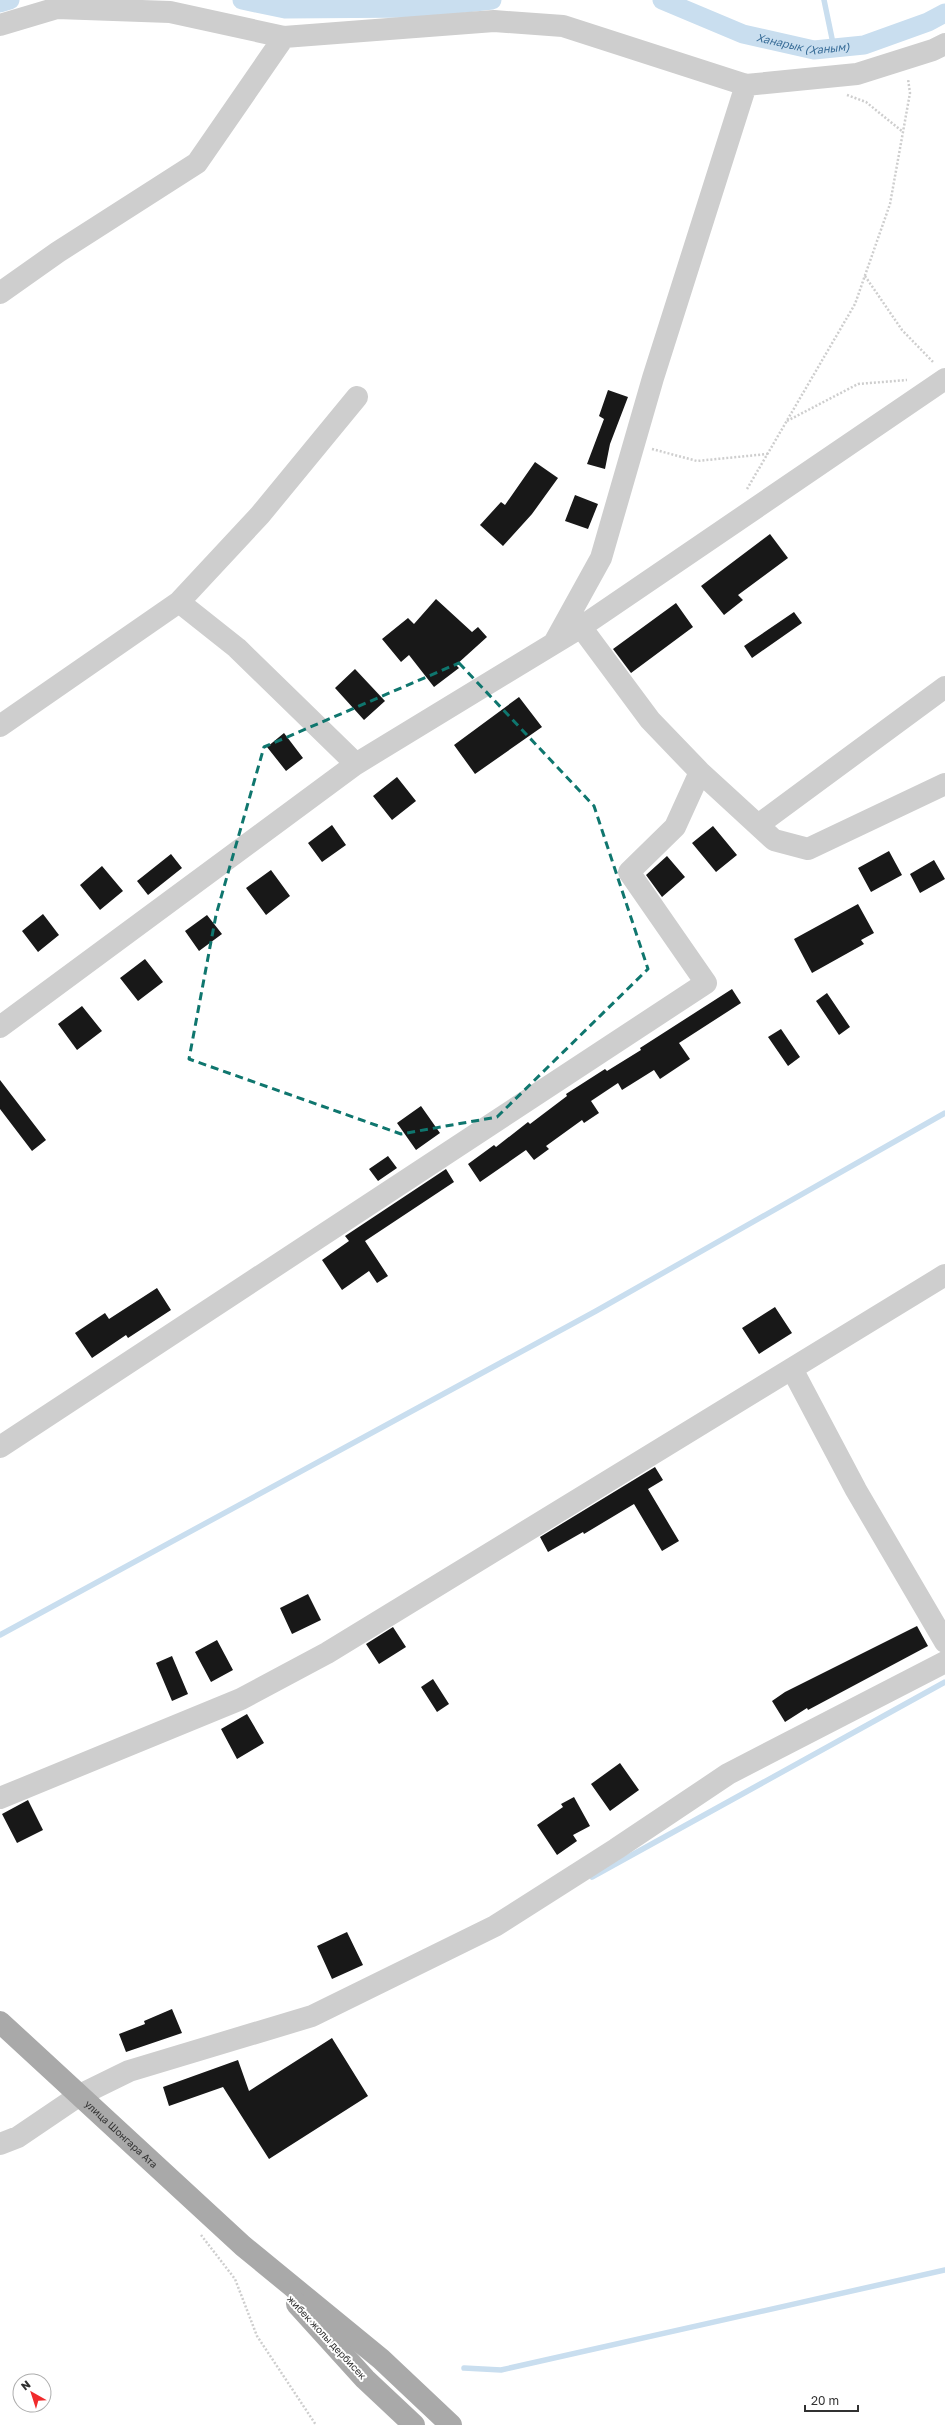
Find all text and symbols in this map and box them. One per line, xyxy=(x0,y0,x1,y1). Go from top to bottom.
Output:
water label: Ханарык (Ханым) xyxy=(755,30,851,57)
street label: улица Шонгара Ата xyxy=(83,2097,160,2170)
street label: жибек жолы дербисек xyxy=(285,2293,369,2382)
north arrow xyxy=(12,2373,52,2413)
text: N xyxy=(18,2377,33,2393)
scale bar xyxy=(805,2387,858,2413)
text: 20 m xyxy=(811,2393,839,2408)

